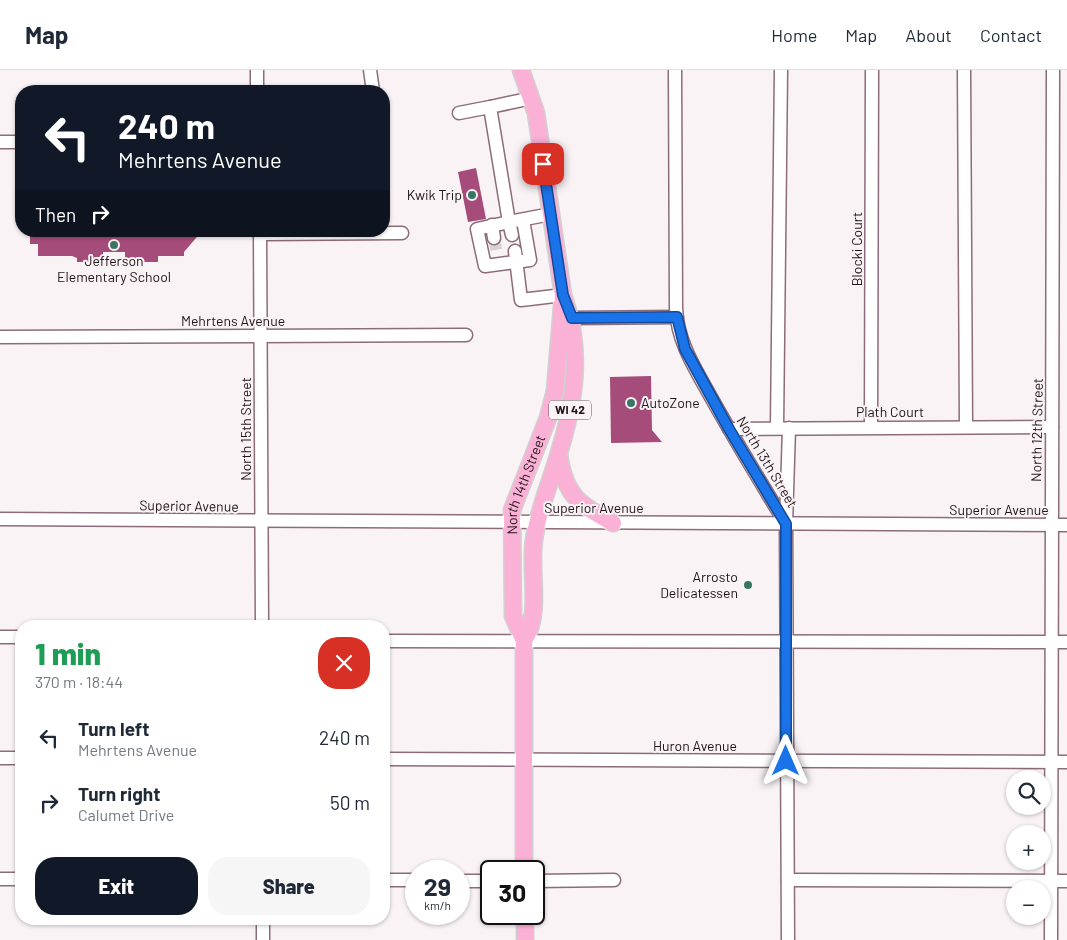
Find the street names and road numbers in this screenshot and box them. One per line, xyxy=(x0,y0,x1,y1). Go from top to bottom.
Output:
street label: Blocki Court xyxy=(848,212,865,286)
street label: Mehrtens Avenue xyxy=(181,312,285,329)
street label: North 15th Street xyxy=(237,377,254,481)
street label: North 12th Street xyxy=(1027,378,1046,482)
road number: WI 42 xyxy=(549,400,591,420)
street label: Plath Court xyxy=(856,403,924,420)
street label: North 13th Street xyxy=(733,413,801,511)
street label: North 14th Street xyxy=(503,432,549,535)
street label: Superior Avenue xyxy=(139,496,239,515)
street label: Superior Avenue xyxy=(544,499,644,516)
street label: Superior Avenue xyxy=(949,501,1049,518)
street label: Huron Avenue xyxy=(653,737,737,754)

